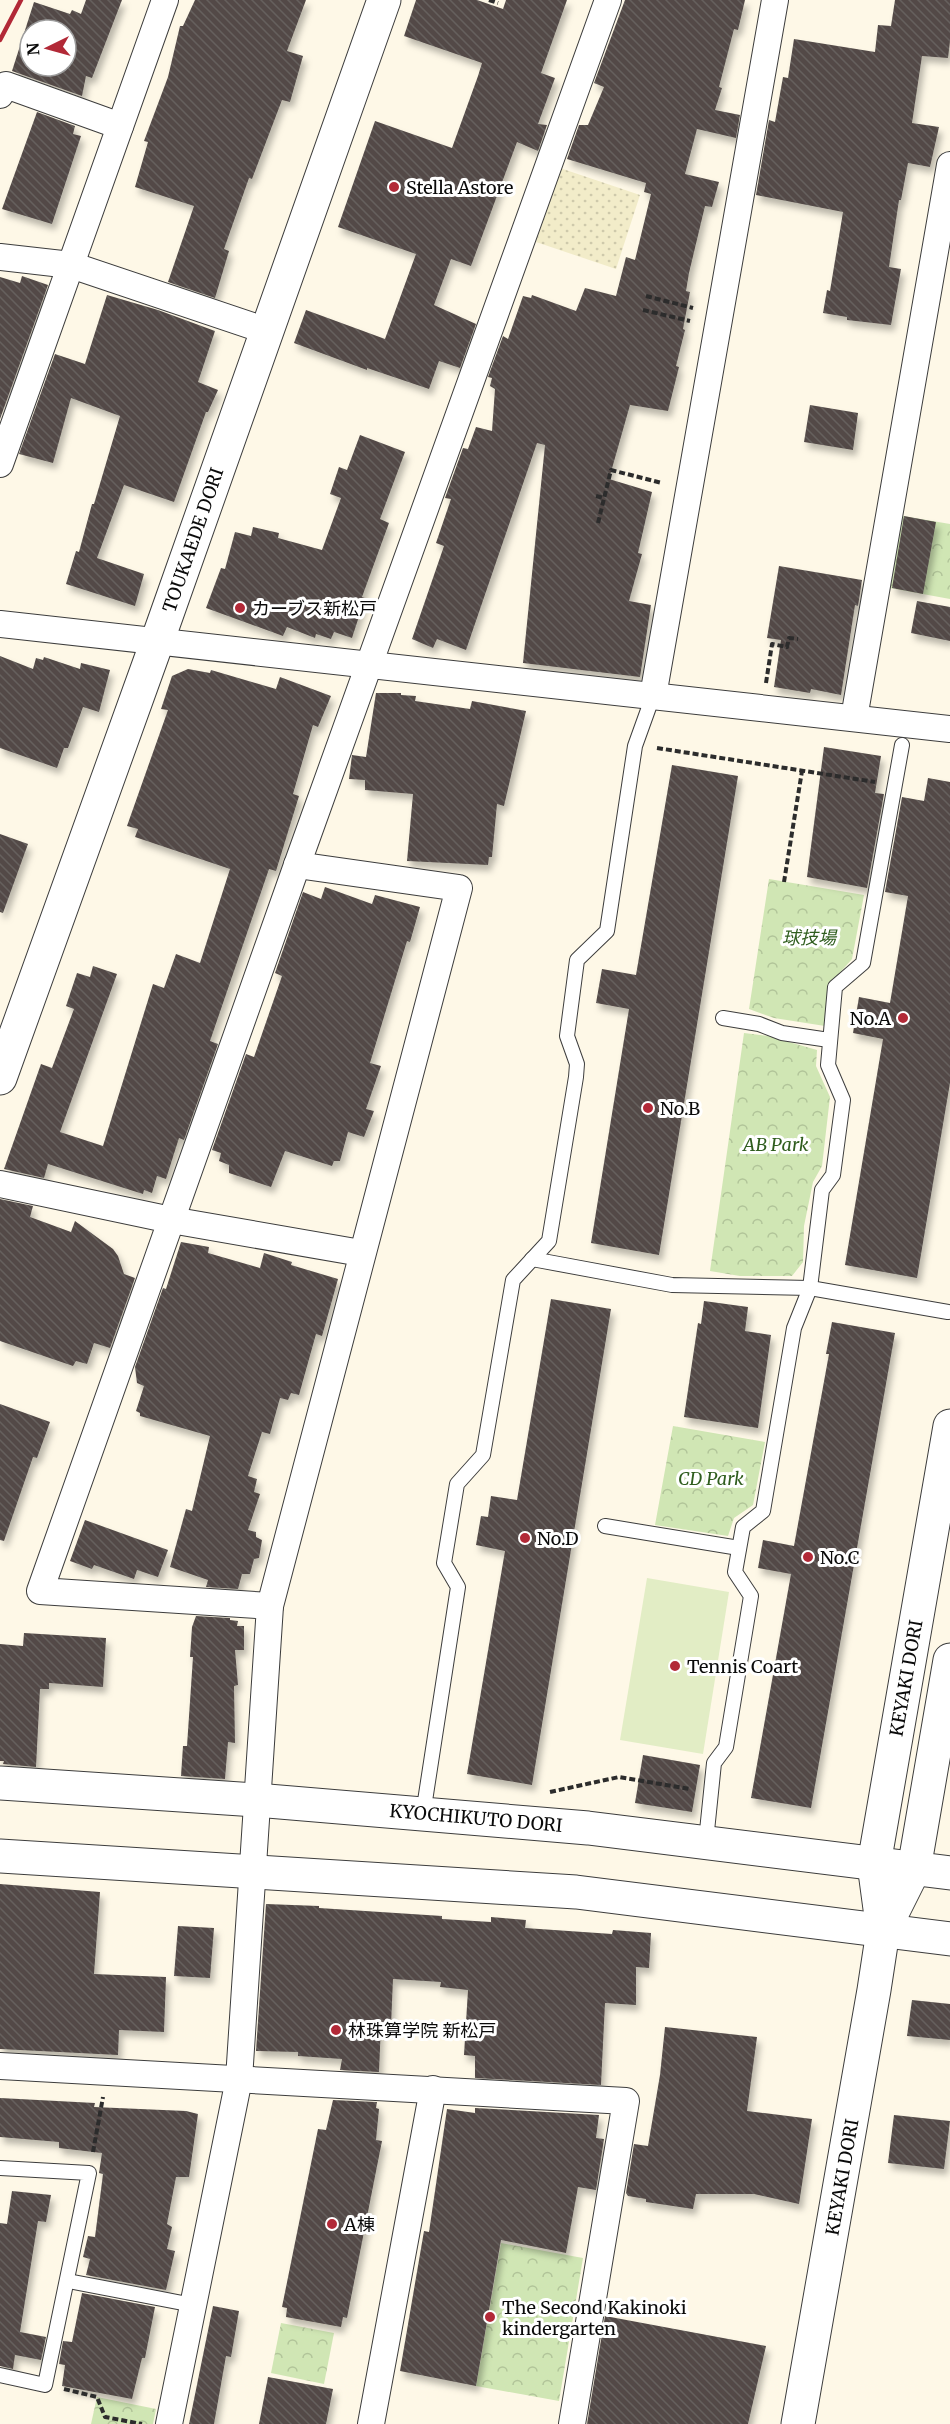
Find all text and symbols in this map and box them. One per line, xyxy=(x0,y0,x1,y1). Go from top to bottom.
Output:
north arrow xyxy=(18,18,78,78)
text: N xyxy=(23,42,44,56)
place label: Stella Astore xyxy=(406,176,513,199)
marker: Stella Astore xyxy=(387,180,401,194)
street label: TOUKAEDE DORI xyxy=(157,465,229,615)
place label: カーブス新松戸 xyxy=(252,597,377,620)
marker: カーブス新松戸 xyxy=(233,601,247,615)
park label: 球技場 xyxy=(782,926,838,949)
place label: No.A xyxy=(850,1007,891,1030)
marker: No.A xyxy=(896,1011,910,1025)
place label: No.B xyxy=(660,1097,700,1120)
marker: No.B xyxy=(641,1101,655,1115)
park label: AB Park xyxy=(741,1133,809,1156)
park label: CD Park xyxy=(678,1467,744,1490)
place label: No.D xyxy=(537,1527,579,1550)
marker: No.D xyxy=(518,1531,532,1545)
place label: No.C xyxy=(820,1546,860,1569)
marker: No.C xyxy=(801,1550,815,1564)
street label: KEYAKI DORI xyxy=(884,1618,928,1738)
place label: Tennis Coart xyxy=(687,1655,798,1678)
marker: Tennis Coart xyxy=(668,1659,682,1673)
street label: KYOCHIKUTO DORI xyxy=(389,1799,563,1837)
place label: 林珠算学院 新松戸 xyxy=(348,2019,496,2042)
marker: 林珠算学院 新松戸 xyxy=(329,2023,343,2037)
street label: KEYAKI DORI xyxy=(820,2117,864,2237)
place label: A棟 xyxy=(343,2213,375,2236)
marker: A棟 xyxy=(325,2217,339,2231)
place label: The Second Kakinoki kindergarten xyxy=(502,2296,687,2340)
marker: The Second Kakinoki kindergarten xyxy=(483,2310,497,2324)

